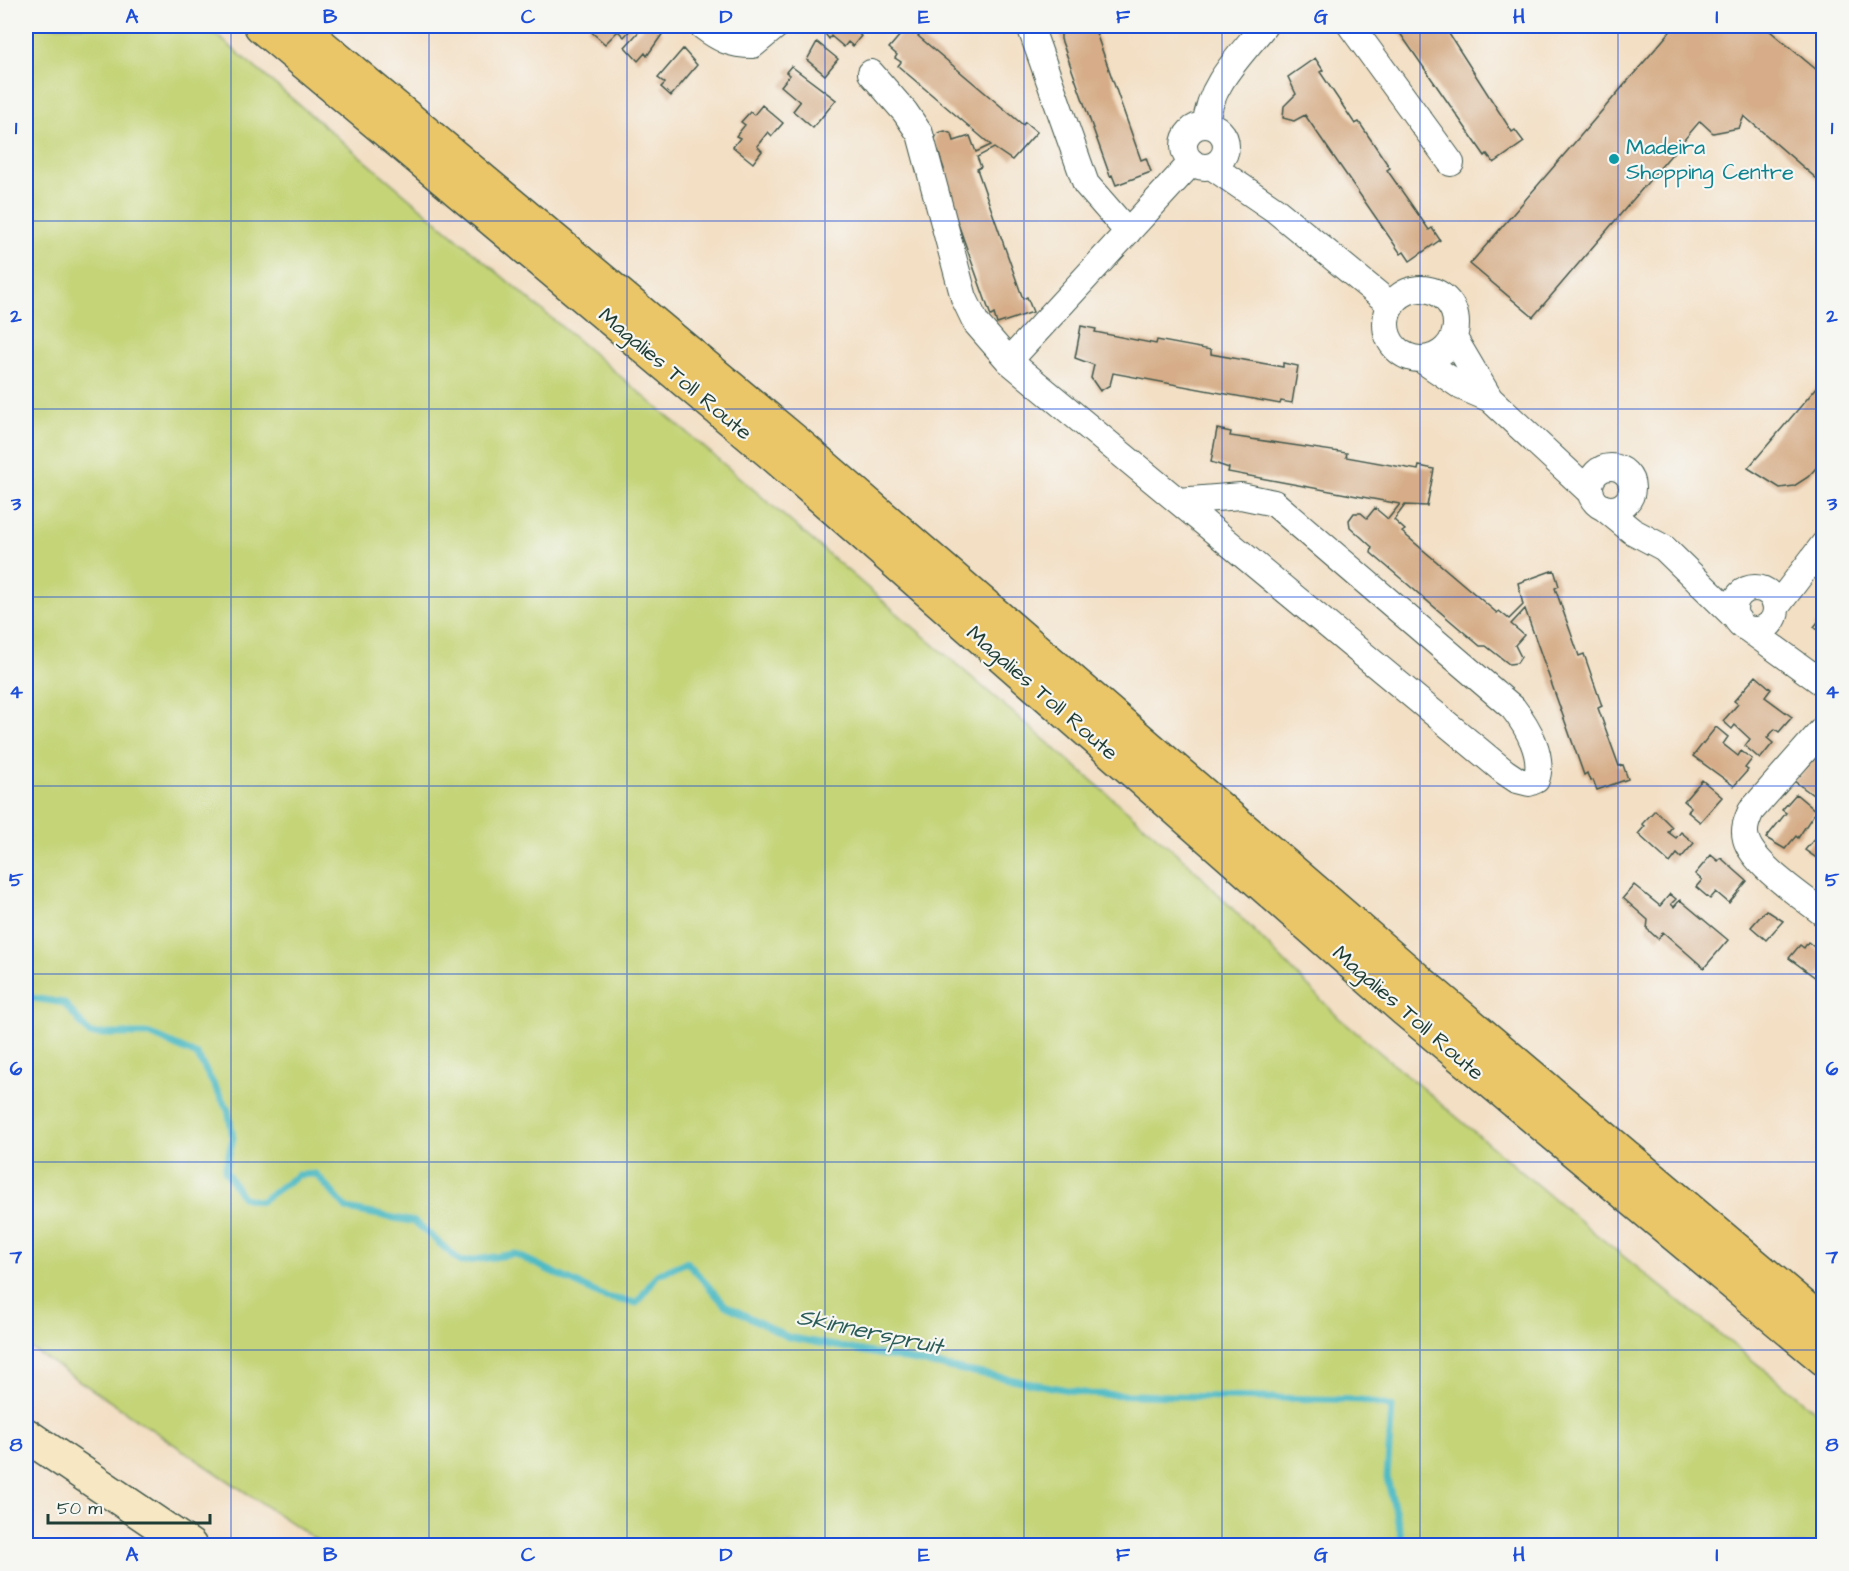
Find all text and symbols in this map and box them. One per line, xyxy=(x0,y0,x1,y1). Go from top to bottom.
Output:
text: A xyxy=(126,3,139,31)
text: B xyxy=(323,3,338,31)
text: C xyxy=(521,3,536,31)
text: D xyxy=(720,3,733,31)
text: E xyxy=(918,3,930,31)
text: F xyxy=(1116,3,1131,31)
text: G xyxy=(1314,3,1328,31)
text: H xyxy=(1513,3,1525,31)
text: I xyxy=(1715,3,1719,31)
text: 1 xyxy=(15,114,18,142)
text: 1 xyxy=(1831,114,1834,142)
place label: Madeira Shopping Centre xyxy=(1626,132,1794,189)
marker: Madeira Shopping Centre xyxy=(1607,152,1621,166)
street label: Magalies Toll Route xyxy=(591,300,759,449)
text: 2 xyxy=(9,302,22,330)
text: 2 xyxy=(1825,302,1838,330)
text: 3 xyxy=(10,490,22,518)
text: 3 xyxy=(1826,490,1838,518)
street label: Magalies Toll Route xyxy=(959,618,1125,769)
text: 4 xyxy=(9,678,23,706)
text: 4 xyxy=(1825,678,1839,706)
text: 5 xyxy=(9,866,24,894)
text: 5 xyxy=(1825,866,1840,894)
street label: Magalies Toll Route xyxy=(1325,938,1491,1089)
text: 6 xyxy=(10,1055,23,1083)
text: 6 xyxy=(1826,1055,1839,1083)
text: 7 xyxy=(9,1243,23,1271)
text: 7 xyxy=(1825,1243,1839,1271)
water label: Skinnerspruit xyxy=(794,1300,948,1364)
text: 8 xyxy=(10,1431,23,1459)
text: 8 xyxy=(1826,1431,1839,1459)
scale bar xyxy=(48,1487,210,1525)
text: 50 m xyxy=(57,1496,102,1521)
text: A xyxy=(126,1541,139,1569)
text: B xyxy=(323,1541,338,1569)
text: C xyxy=(521,1541,536,1569)
text: D xyxy=(720,1541,733,1569)
text: E xyxy=(918,1541,930,1569)
text: F xyxy=(1116,1541,1131,1569)
text: G xyxy=(1314,1541,1328,1569)
text: H xyxy=(1513,1541,1525,1569)
text: I xyxy=(1715,1541,1719,1569)

